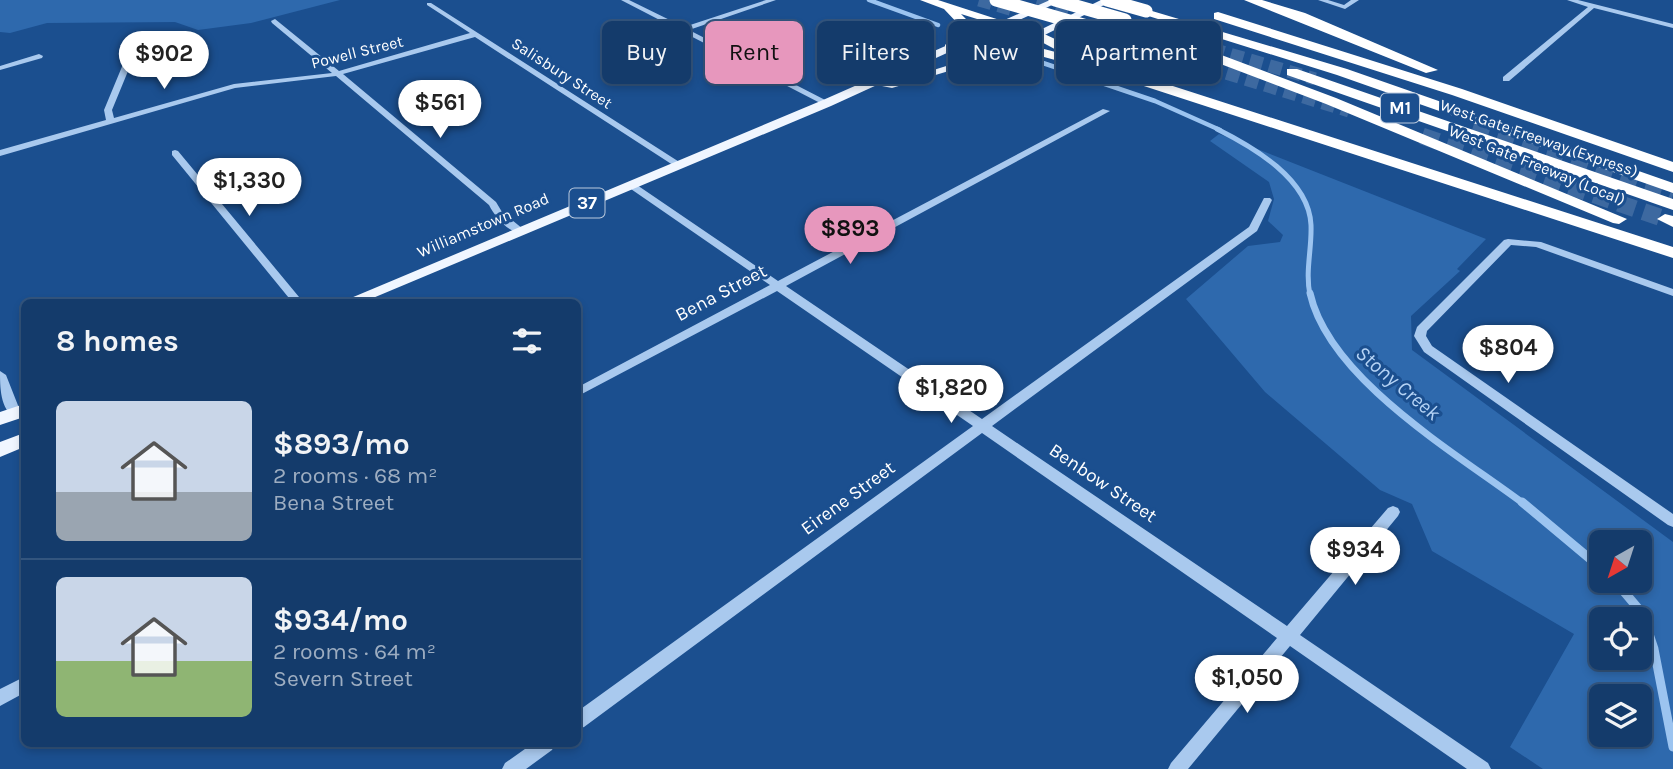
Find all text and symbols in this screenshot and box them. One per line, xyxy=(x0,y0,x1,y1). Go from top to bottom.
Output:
chip: Buy xyxy=(602,21,691,84)
chip: Rent xyxy=(705,21,803,84)
chip: Filters xyxy=(817,21,934,84)
chip: New xyxy=(948,21,1042,84)
chip: Apartment xyxy=(1056,21,1221,84)
street label: Powell Street xyxy=(309,31,405,73)
pin: $902 xyxy=(123,32,205,91)
street label: Salisbury Street xyxy=(508,33,616,113)
text: $902 xyxy=(135,40,193,67)
pin: $561 xyxy=(399,80,481,140)
text: $561 xyxy=(414,89,466,116)
road number: M1 xyxy=(1381,94,1419,122)
street label: West Gate Freeway (Express) xyxy=(1437,95,1641,181)
street label: West Gate Freeway (Local) xyxy=(1446,121,1628,209)
pin: $1,330 xyxy=(192,158,306,218)
text: $1,330 xyxy=(212,167,286,194)
road number: 37 xyxy=(570,188,604,218)
street label: Williamstown Road xyxy=(414,189,552,261)
pin: $893 xyxy=(809,206,891,266)
text: $893 xyxy=(820,215,880,242)
street label: Bena Street xyxy=(672,260,770,326)
icon: filters xyxy=(508,322,546,360)
text: 8 homes xyxy=(56,323,179,359)
pin: $804 xyxy=(1467,326,1549,385)
text: $804 xyxy=(1479,334,1537,361)
water label: Stony Creek xyxy=(1351,341,1445,425)
pin: $1,820 xyxy=(894,366,1008,425)
text: $1,820 xyxy=(914,374,988,401)
text: $893/mo xyxy=(273,426,410,462)
icon: home xyxy=(112,429,196,513)
street label: Benbow Street xyxy=(1045,439,1161,527)
street label: Eirene Street xyxy=(797,457,899,539)
text: 2 rooms · 68 m² xyxy=(273,462,437,489)
text: Bena Street xyxy=(273,489,394,516)
pin: $934 xyxy=(1314,528,1396,587)
north arrow xyxy=(1589,530,1652,593)
map controls xyxy=(1589,530,1652,747)
text: $934 xyxy=(1326,536,1384,563)
text: $934/mo xyxy=(273,602,408,638)
icon: home xyxy=(112,605,196,689)
button: locate xyxy=(1589,607,1652,670)
text: 2 rooms · 64 m² xyxy=(273,638,436,665)
pin: $1,050 xyxy=(1190,656,1304,715)
text: $1,050 xyxy=(1211,664,1283,691)
text: Severn Street xyxy=(273,665,413,692)
button: layers xyxy=(1589,684,1652,747)

